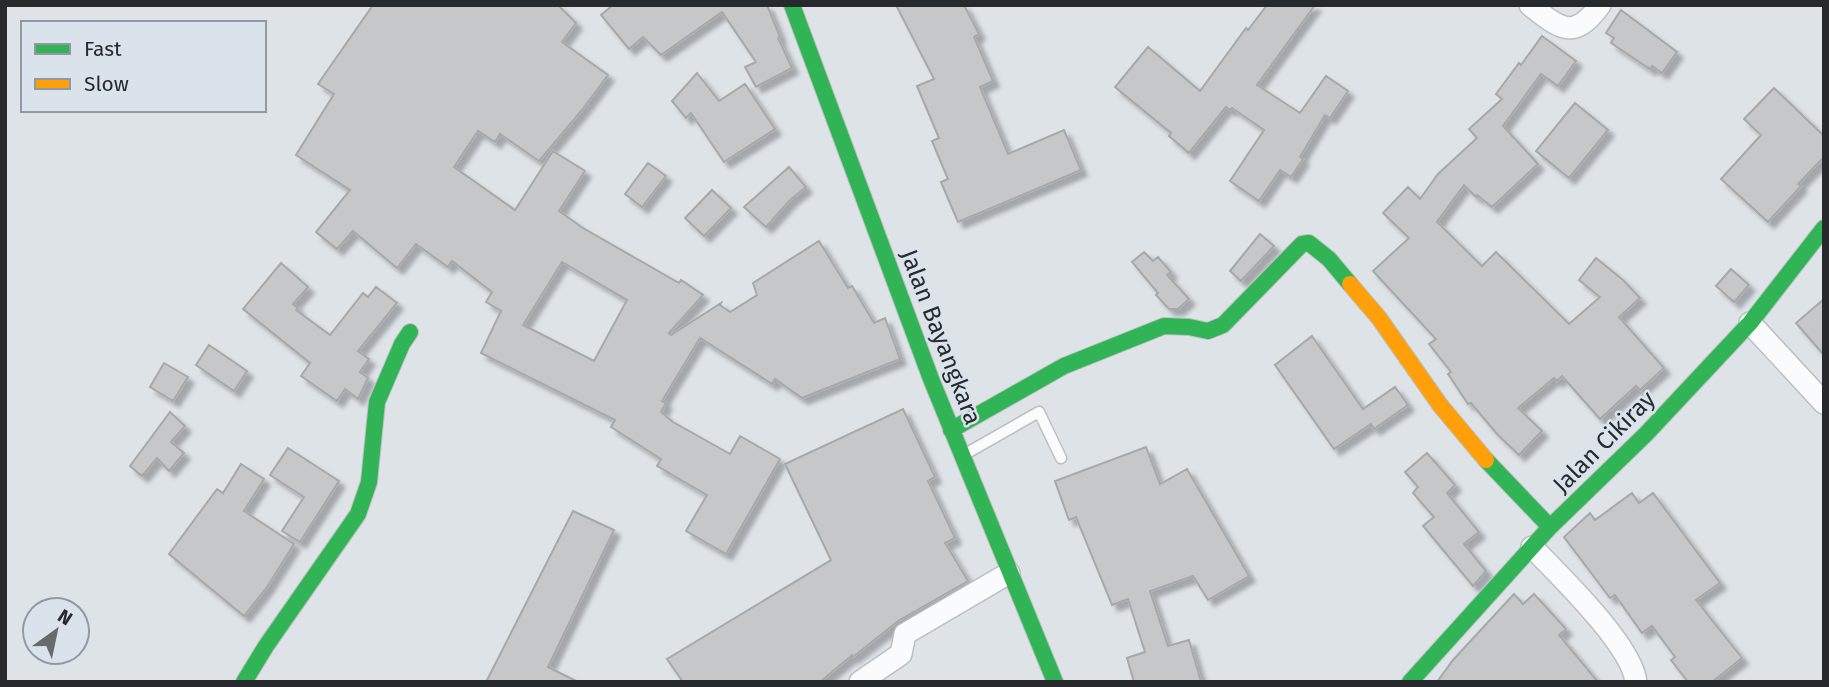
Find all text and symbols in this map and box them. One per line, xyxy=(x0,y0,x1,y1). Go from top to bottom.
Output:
legend xyxy=(21,21,266,112)
text: Fast xyxy=(84,36,122,62)
text: Slow xyxy=(84,71,129,97)
street label: Jalan Bayangkara xyxy=(895,245,987,429)
street label: Jalan Cikiray xyxy=(1547,385,1661,499)
north arrow xyxy=(21,596,91,666)
text: N xyxy=(53,604,77,630)

